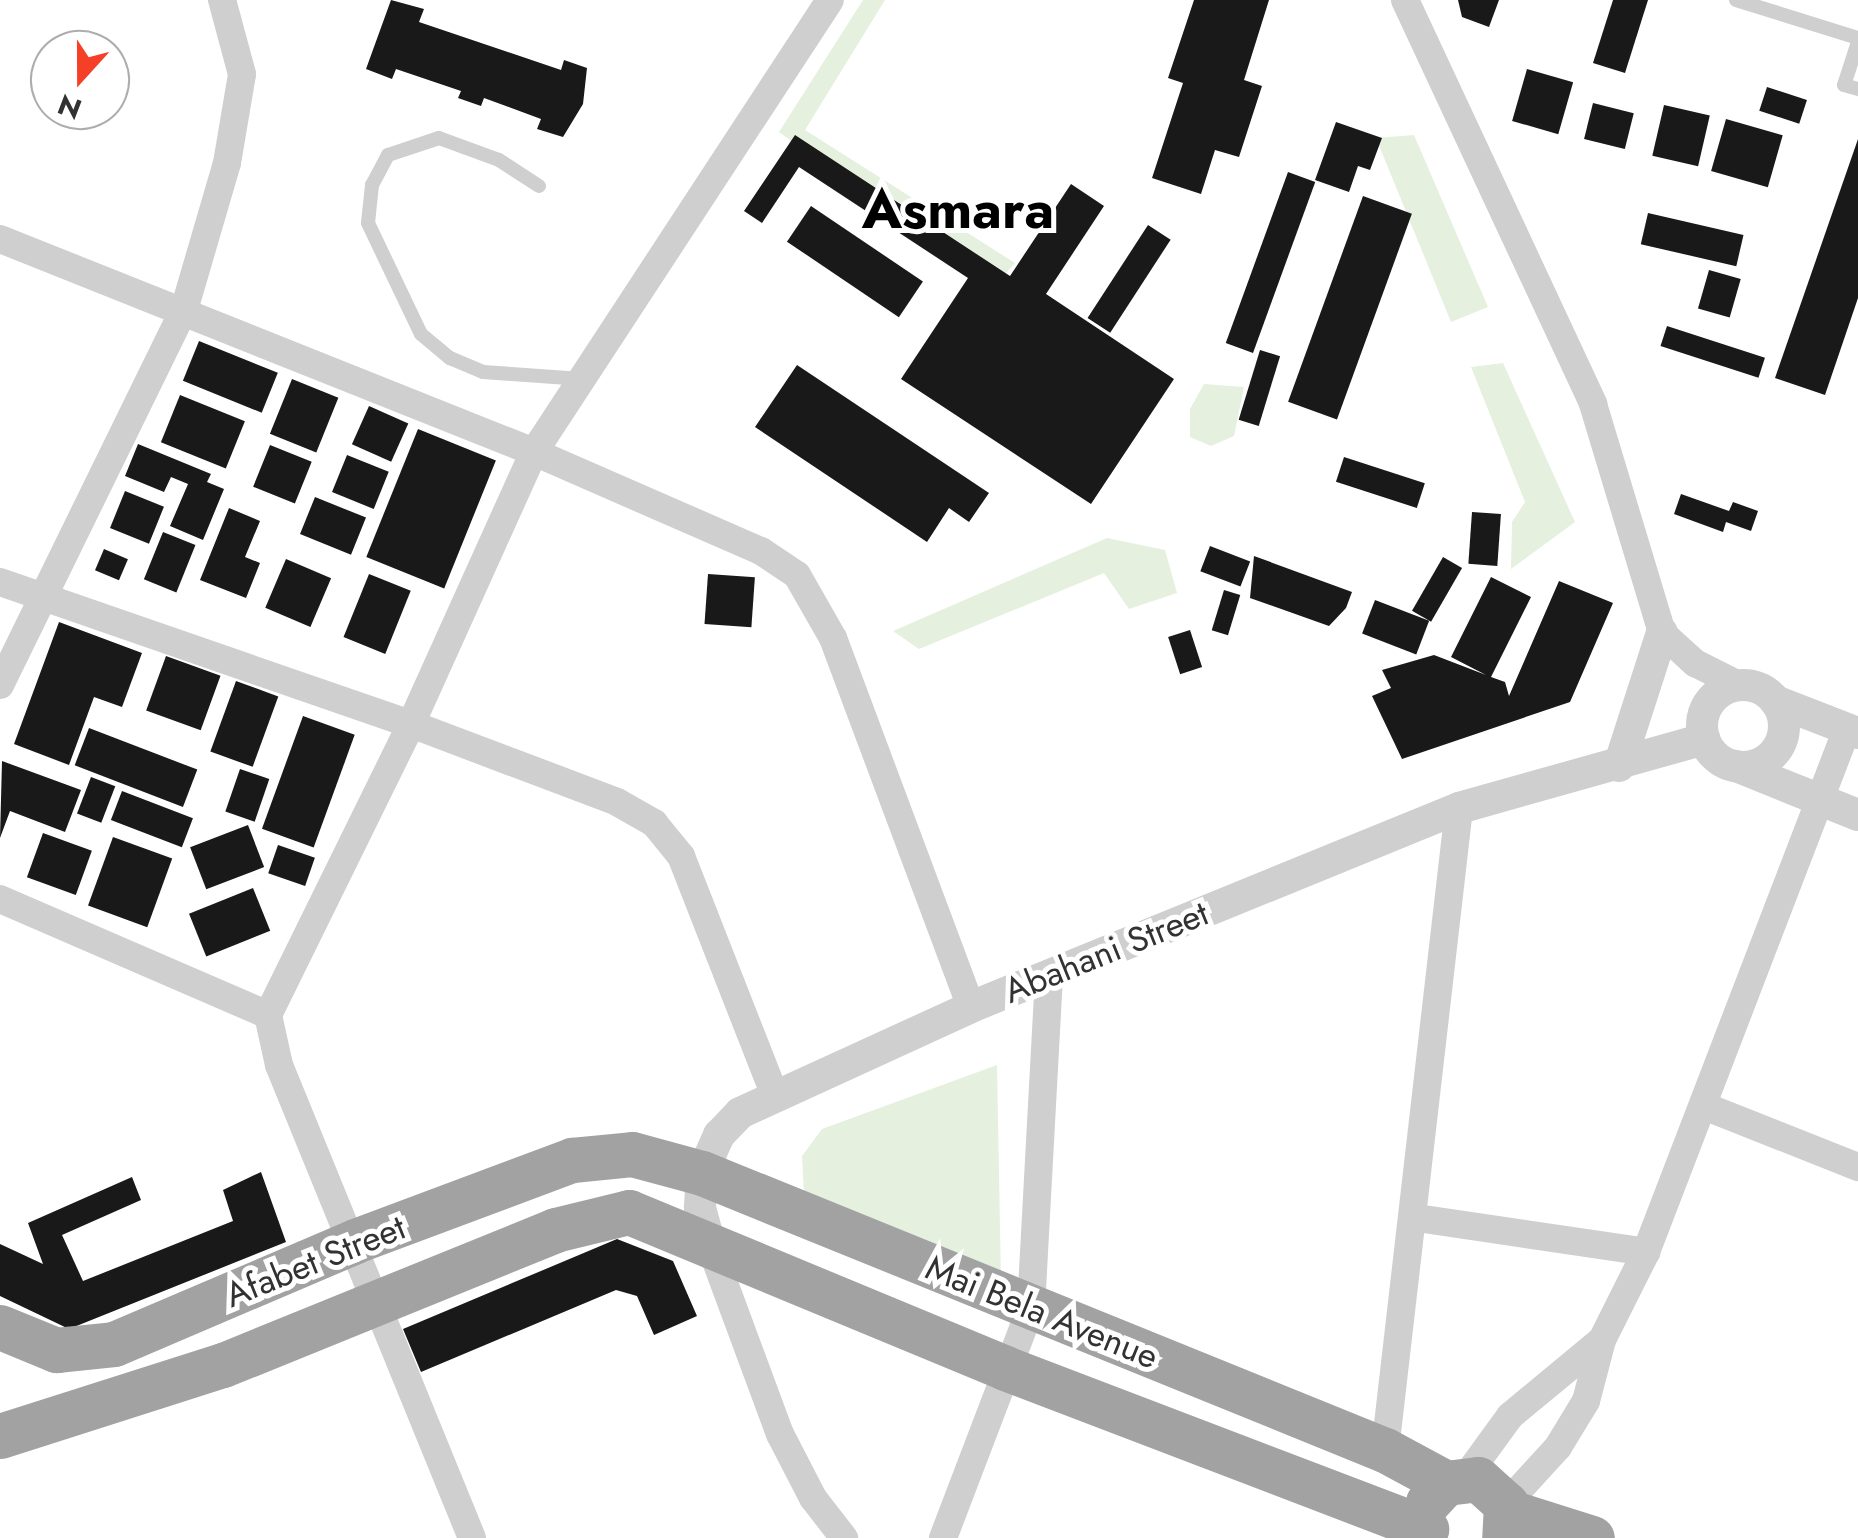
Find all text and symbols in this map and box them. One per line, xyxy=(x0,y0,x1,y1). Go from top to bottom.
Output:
north arrow xyxy=(30,30,130,130)
text: N xyxy=(52,83,88,130)
district label: Asmara xyxy=(862,177,1054,243)
street label: Abahani Street xyxy=(998,892,1214,1012)
street label: Afabet Street xyxy=(219,1206,411,1316)
street label: Mai Bela Avenue xyxy=(920,1246,1164,1378)

